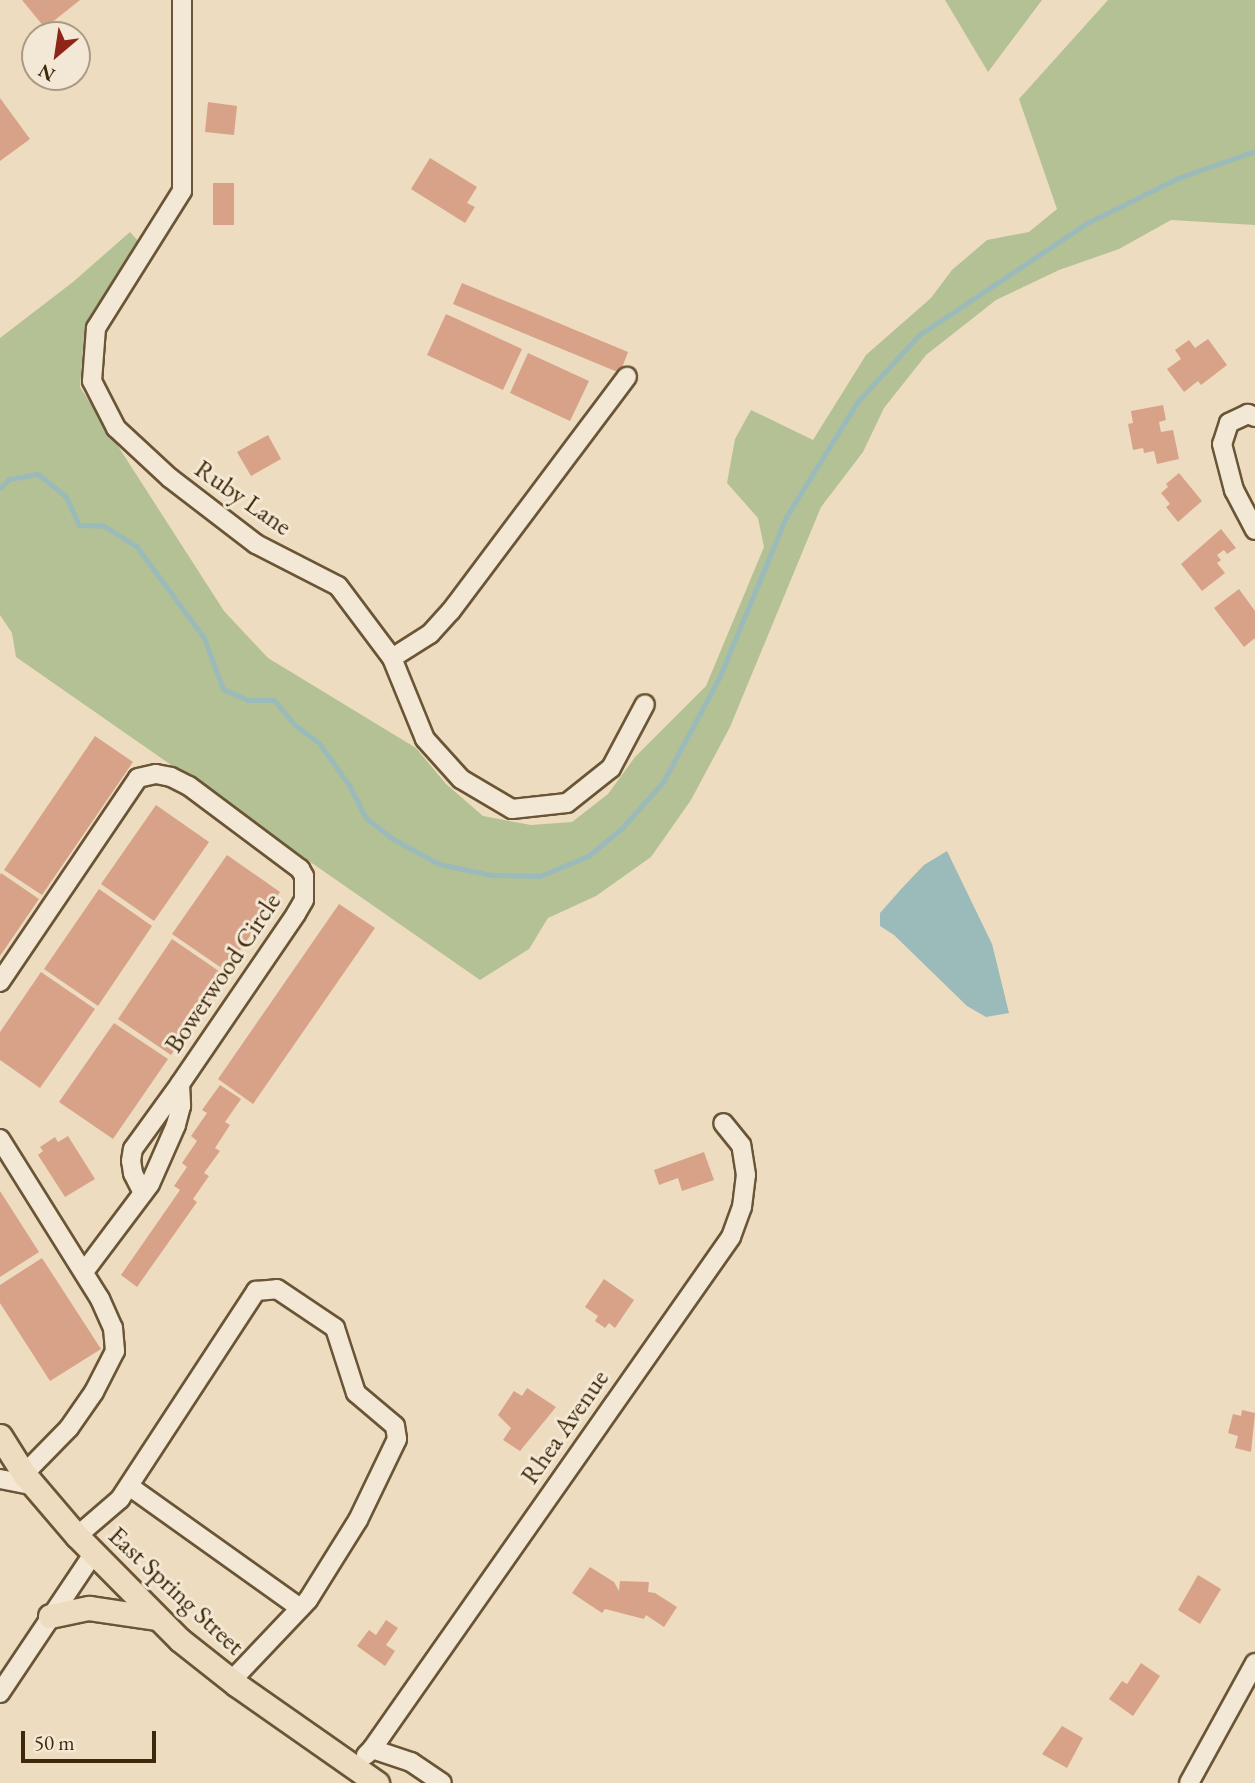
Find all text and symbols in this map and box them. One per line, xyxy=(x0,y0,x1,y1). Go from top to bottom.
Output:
north arrow xyxy=(21,21,91,91)
text: N xyxy=(34,58,59,88)
street label: Ruby Lane xyxy=(189,453,297,543)
street label: Bowerwood Circle xyxy=(158,887,288,1059)
street label: Rhea Avenue xyxy=(514,1364,616,1490)
street label: East Spring Street xyxy=(102,1520,250,1662)
scale bar xyxy=(24,1716,159,1760)
text: 50 m xyxy=(34,1729,75,1756)

